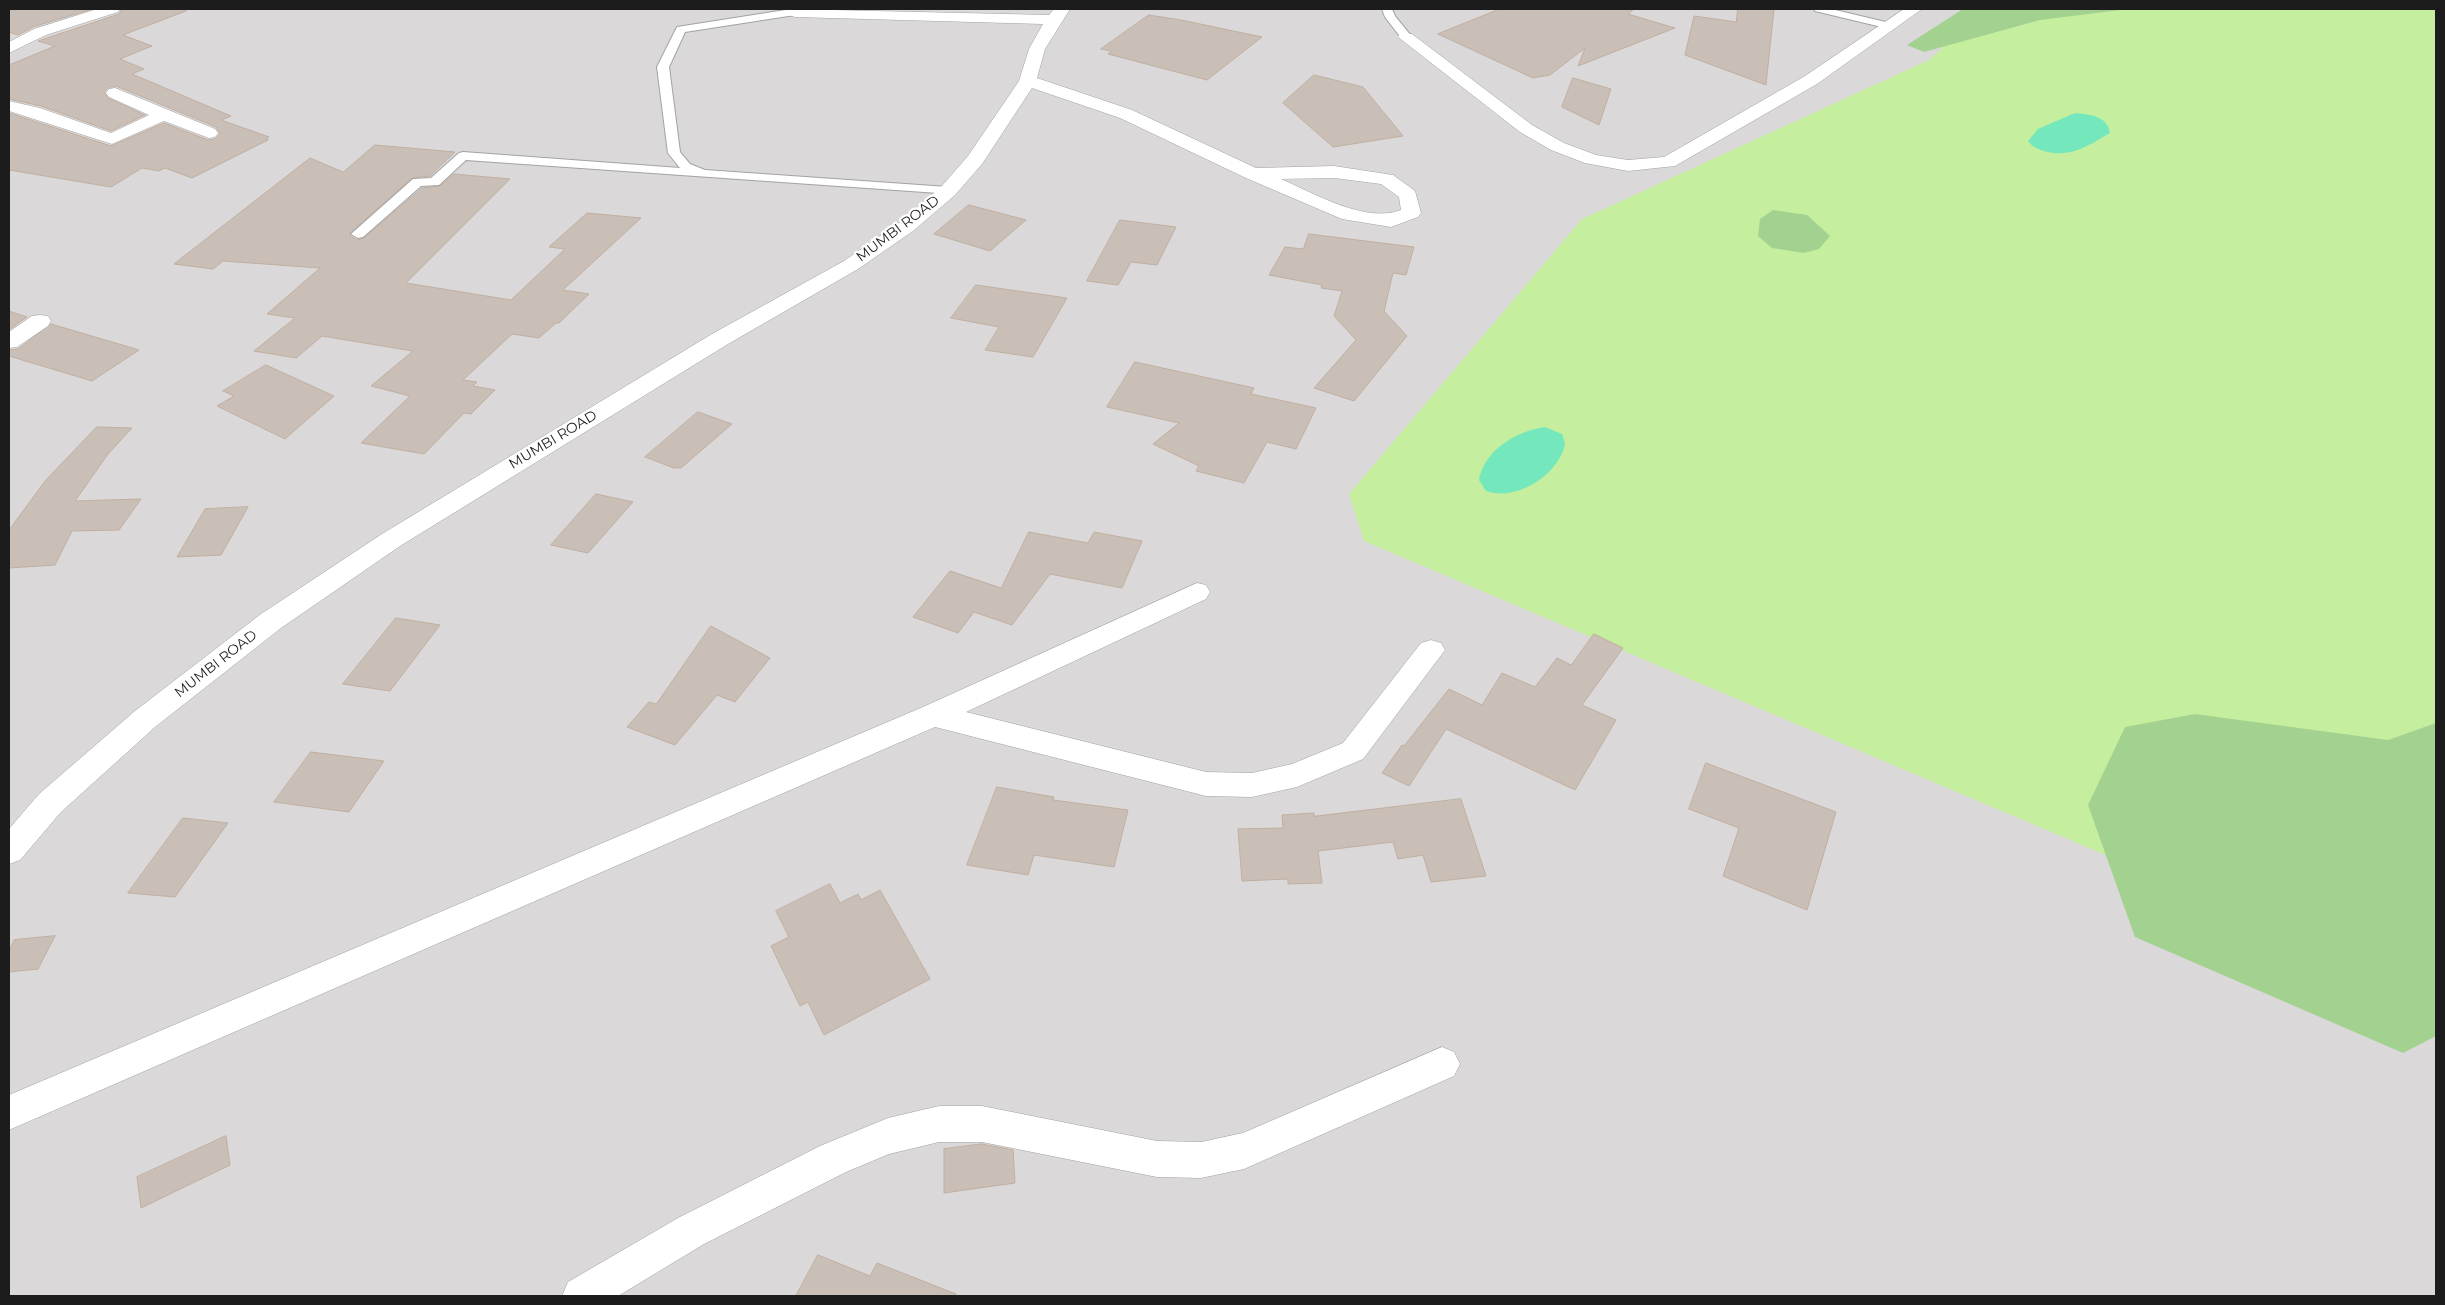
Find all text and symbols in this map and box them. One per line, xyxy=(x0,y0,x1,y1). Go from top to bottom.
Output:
street label: MUMBI ROAD xyxy=(853,192,943,266)
street label: MUMBI ROAD xyxy=(506,407,600,473)
street label: MUMBI ROAD xyxy=(172,627,260,701)

